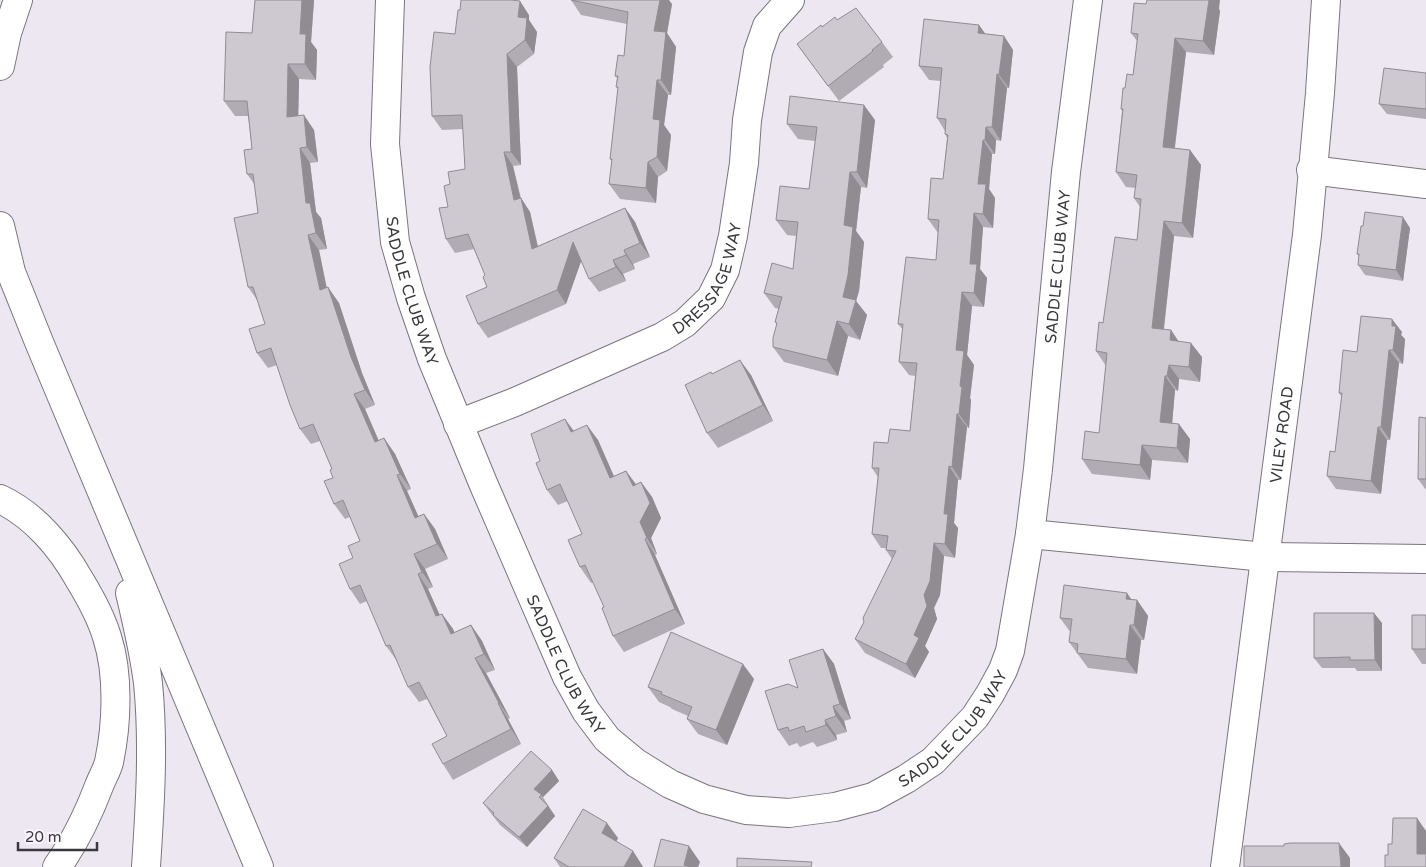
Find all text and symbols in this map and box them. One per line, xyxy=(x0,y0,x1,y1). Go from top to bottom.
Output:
street label: SADDLE CLUB WAY xyxy=(1041,189,1075,345)
street label: SADDLE CLUB WAY xyxy=(381,215,443,369)
street label: DRESSAGE WAY xyxy=(669,221,746,339)
street label: VILEY ROAD xyxy=(1266,385,1298,484)
street label: SADDLE CLUB WAY xyxy=(522,592,609,739)
street label: SADDLE CLUB WAY xyxy=(895,667,1012,792)
scale bar xyxy=(18,820,96,852)
text: 20 m xyxy=(25,828,62,846)

